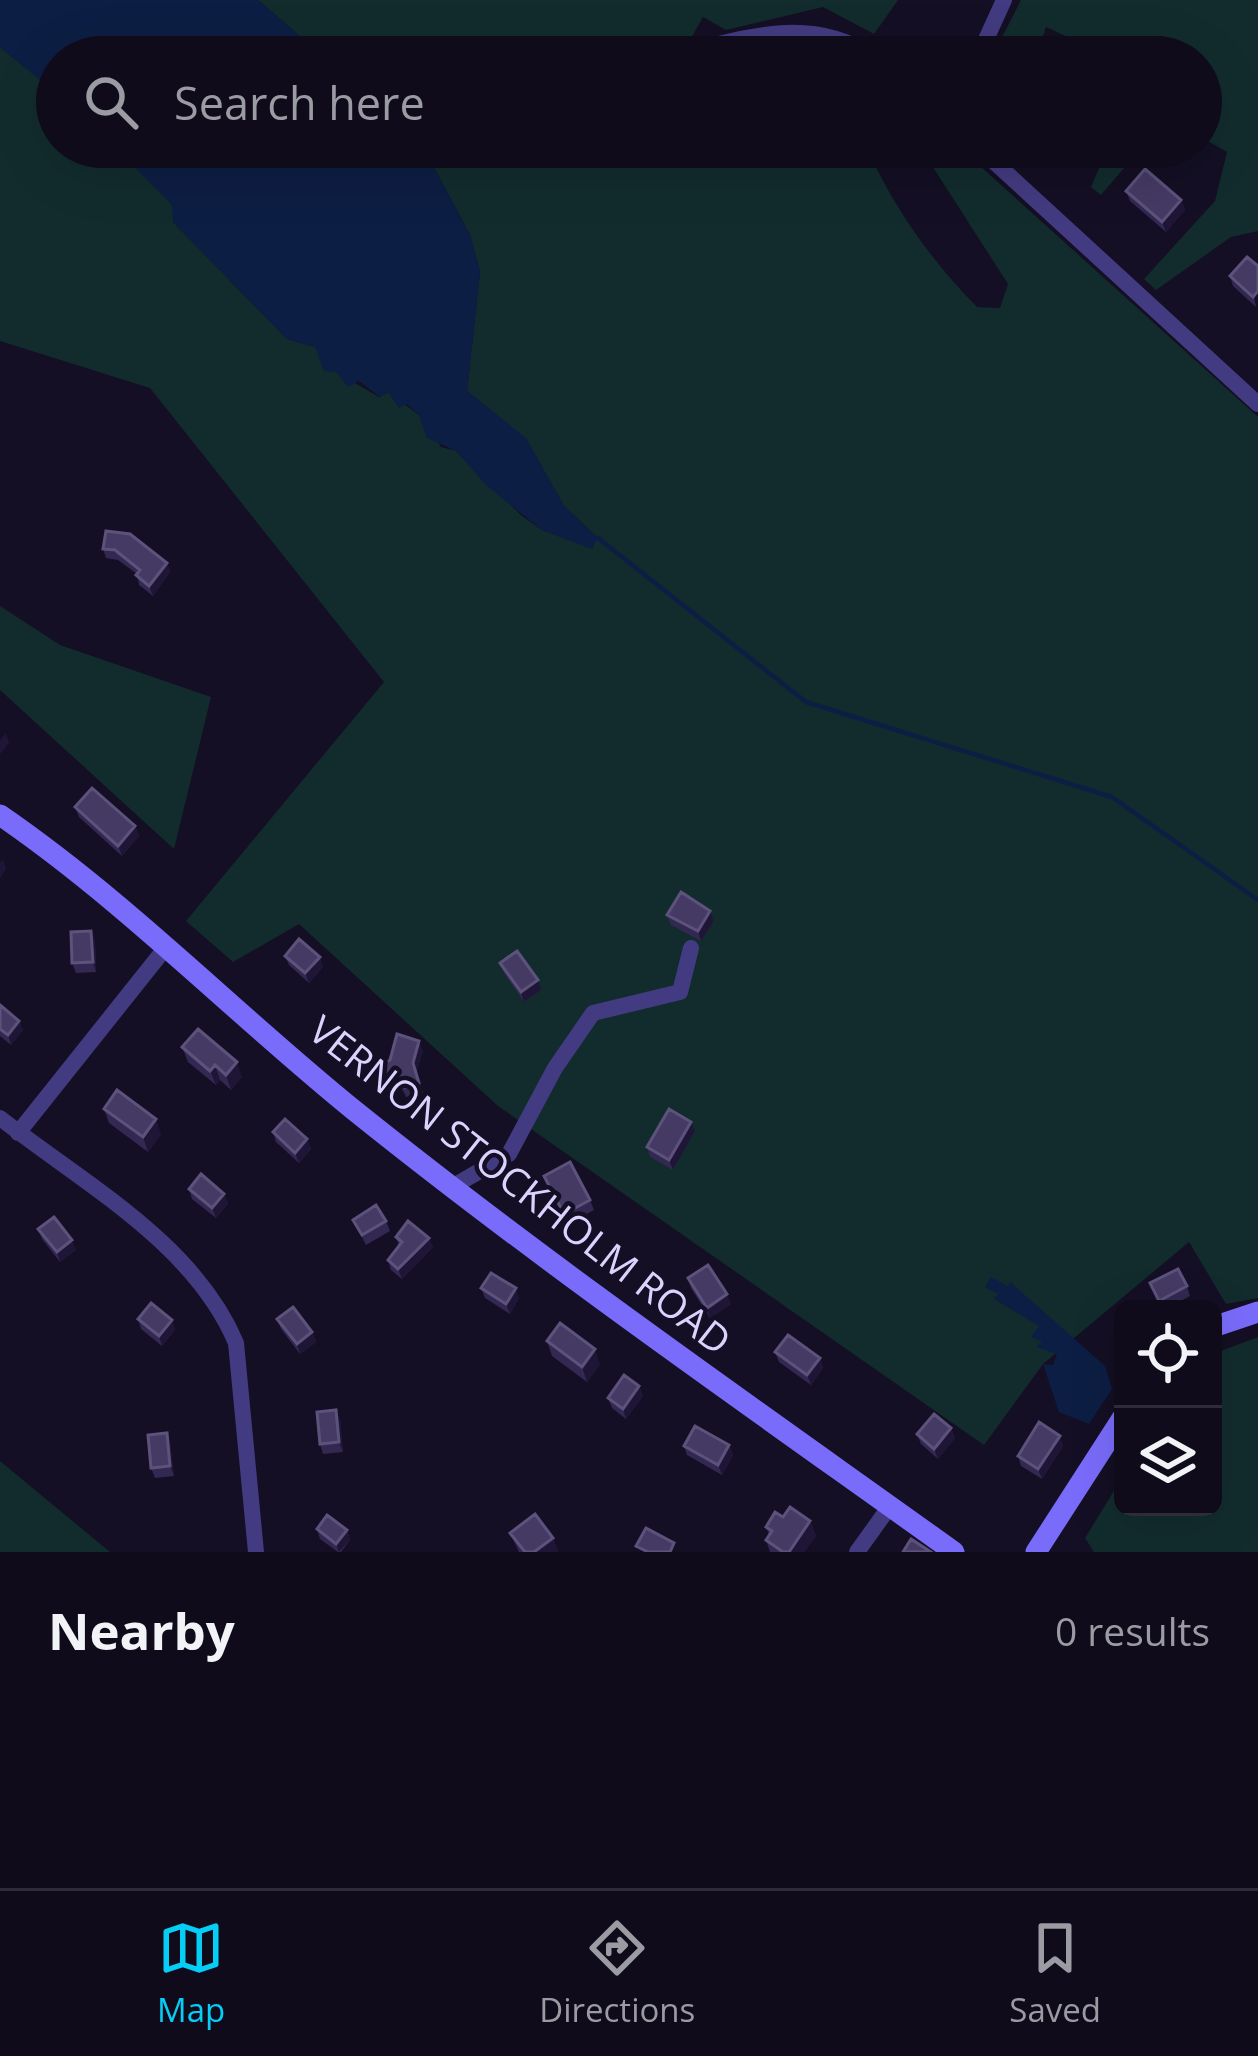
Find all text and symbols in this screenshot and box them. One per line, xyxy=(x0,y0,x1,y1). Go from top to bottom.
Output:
search box xyxy=(36,36,1222,168)
icon: search xyxy=(78,69,144,135)
text: Search here xyxy=(174,72,425,133)
street label: VERNON STOCKHOLM ROAD xyxy=(299,1002,743,1366)
map controls xyxy=(1114,1300,1222,1516)
button: locate xyxy=(1114,1300,1222,1408)
button: layers xyxy=(1114,1408,1222,1516)
text: Nearby xyxy=(48,1595,235,1665)
text: 0 results xyxy=(1055,1604,1210,1657)
tab: Map xyxy=(157,1915,225,2032)
tab: Directions xyxy=(539,1915,695,2032)
tab: Saved xyxy=(1009,1915,1101,2032)

